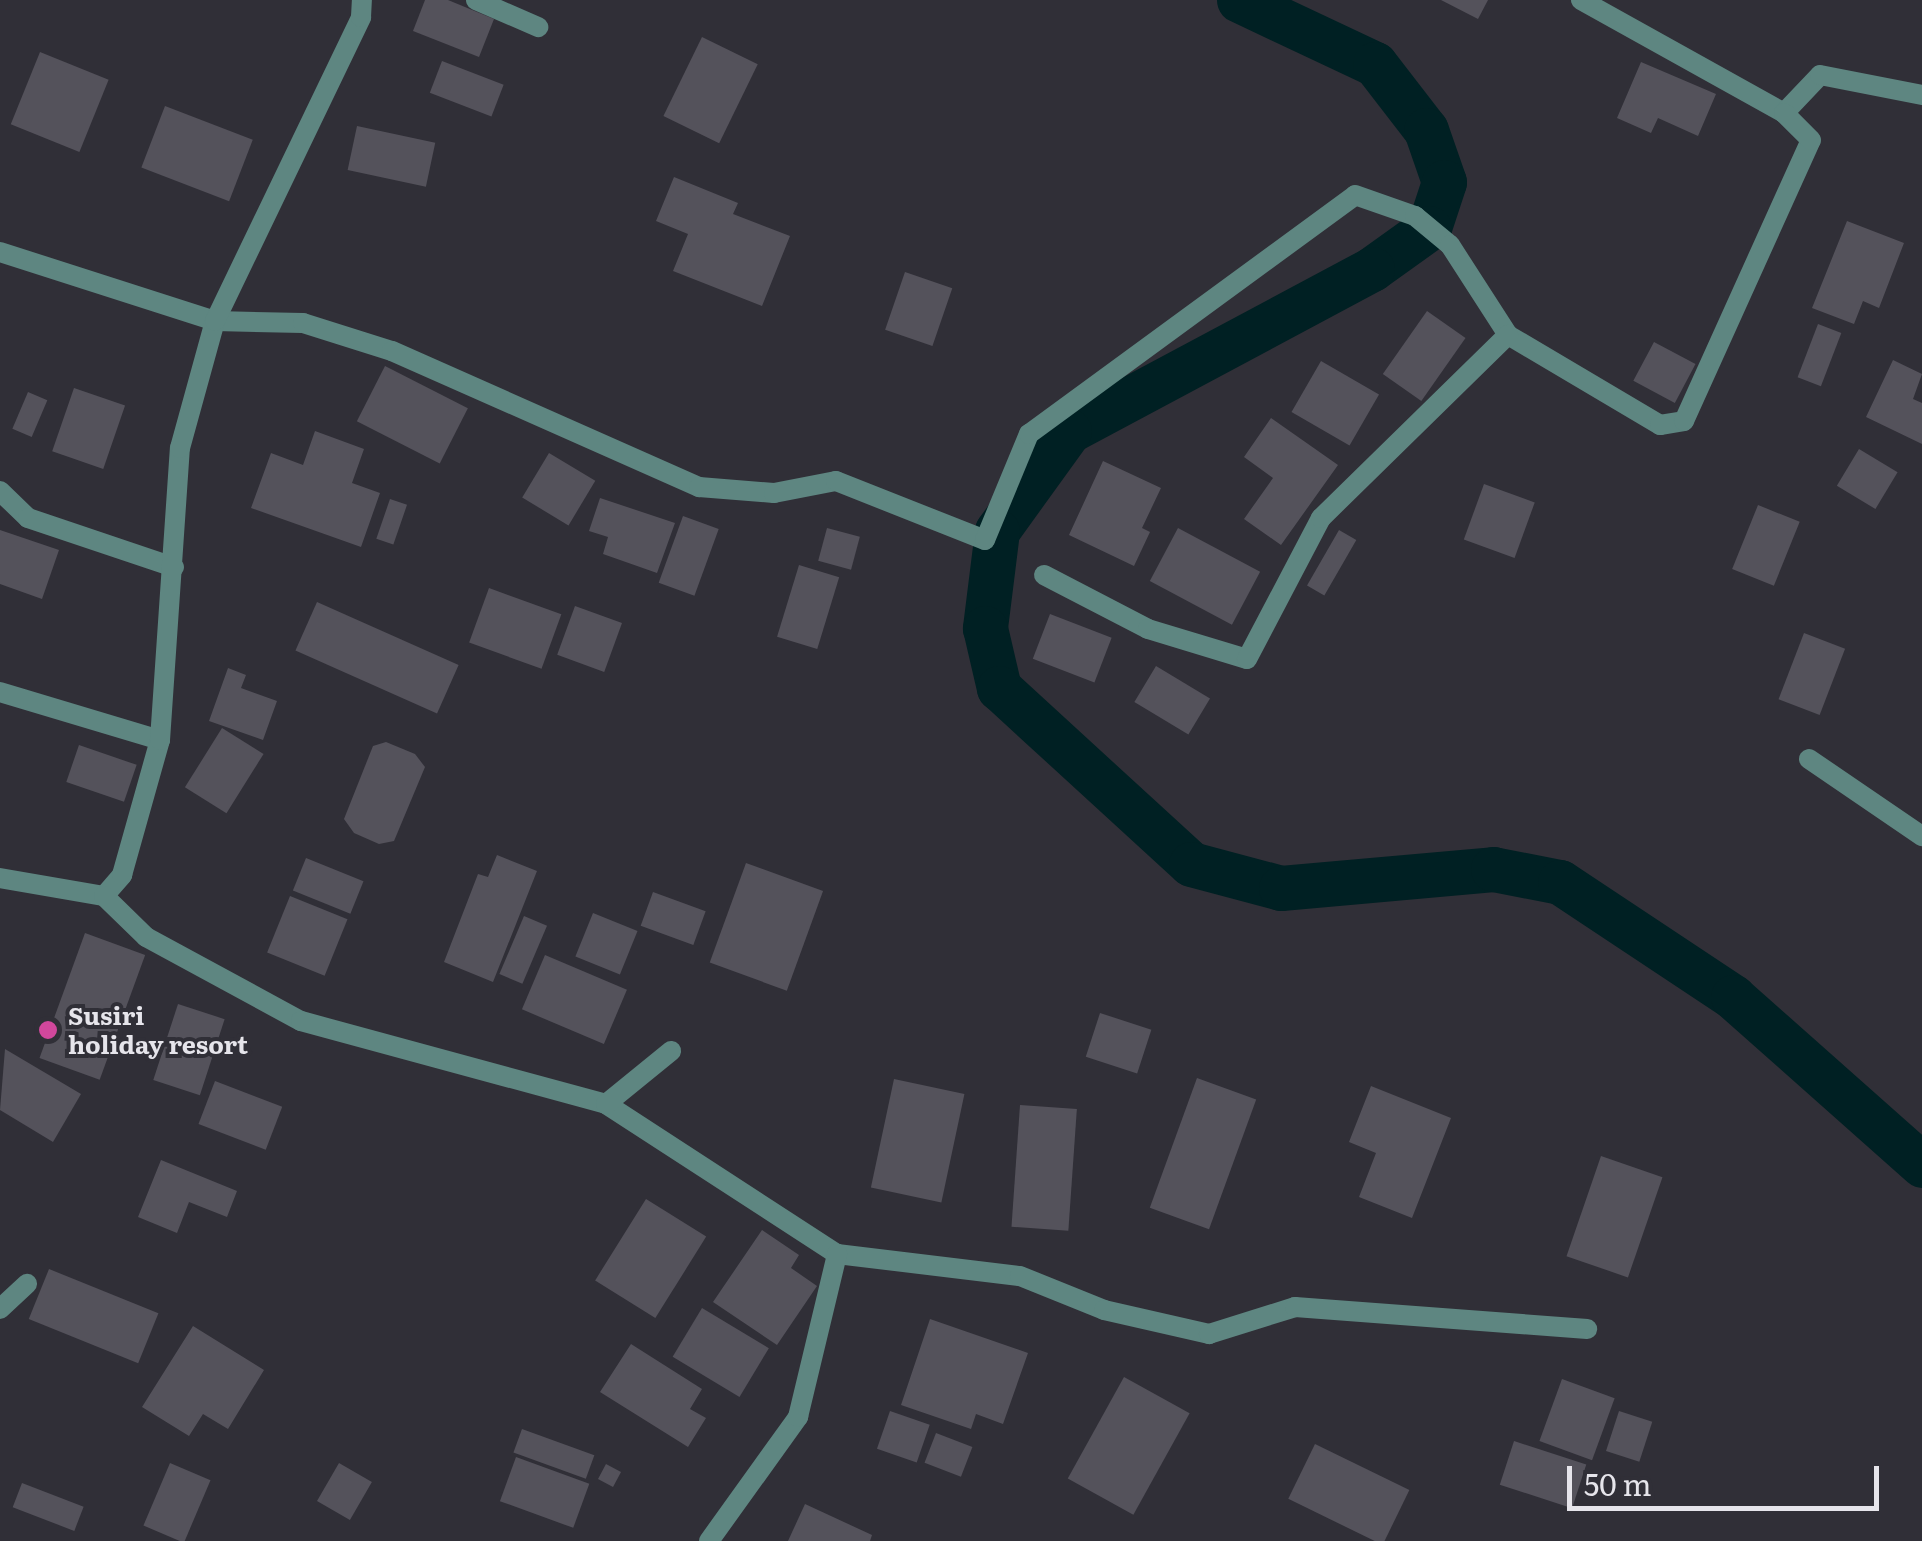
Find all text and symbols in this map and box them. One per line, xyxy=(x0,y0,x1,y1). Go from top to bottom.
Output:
place label: Susiri holiday resort xyxy=(68,1001,248,1060)
marker: Susiri holiday resort xyxy=(37,1019,59,1041)
scale bar xyxy=(1572,1446,1884,1508)
text: 50 m xyxy=(1584,1461,1652,1505)

